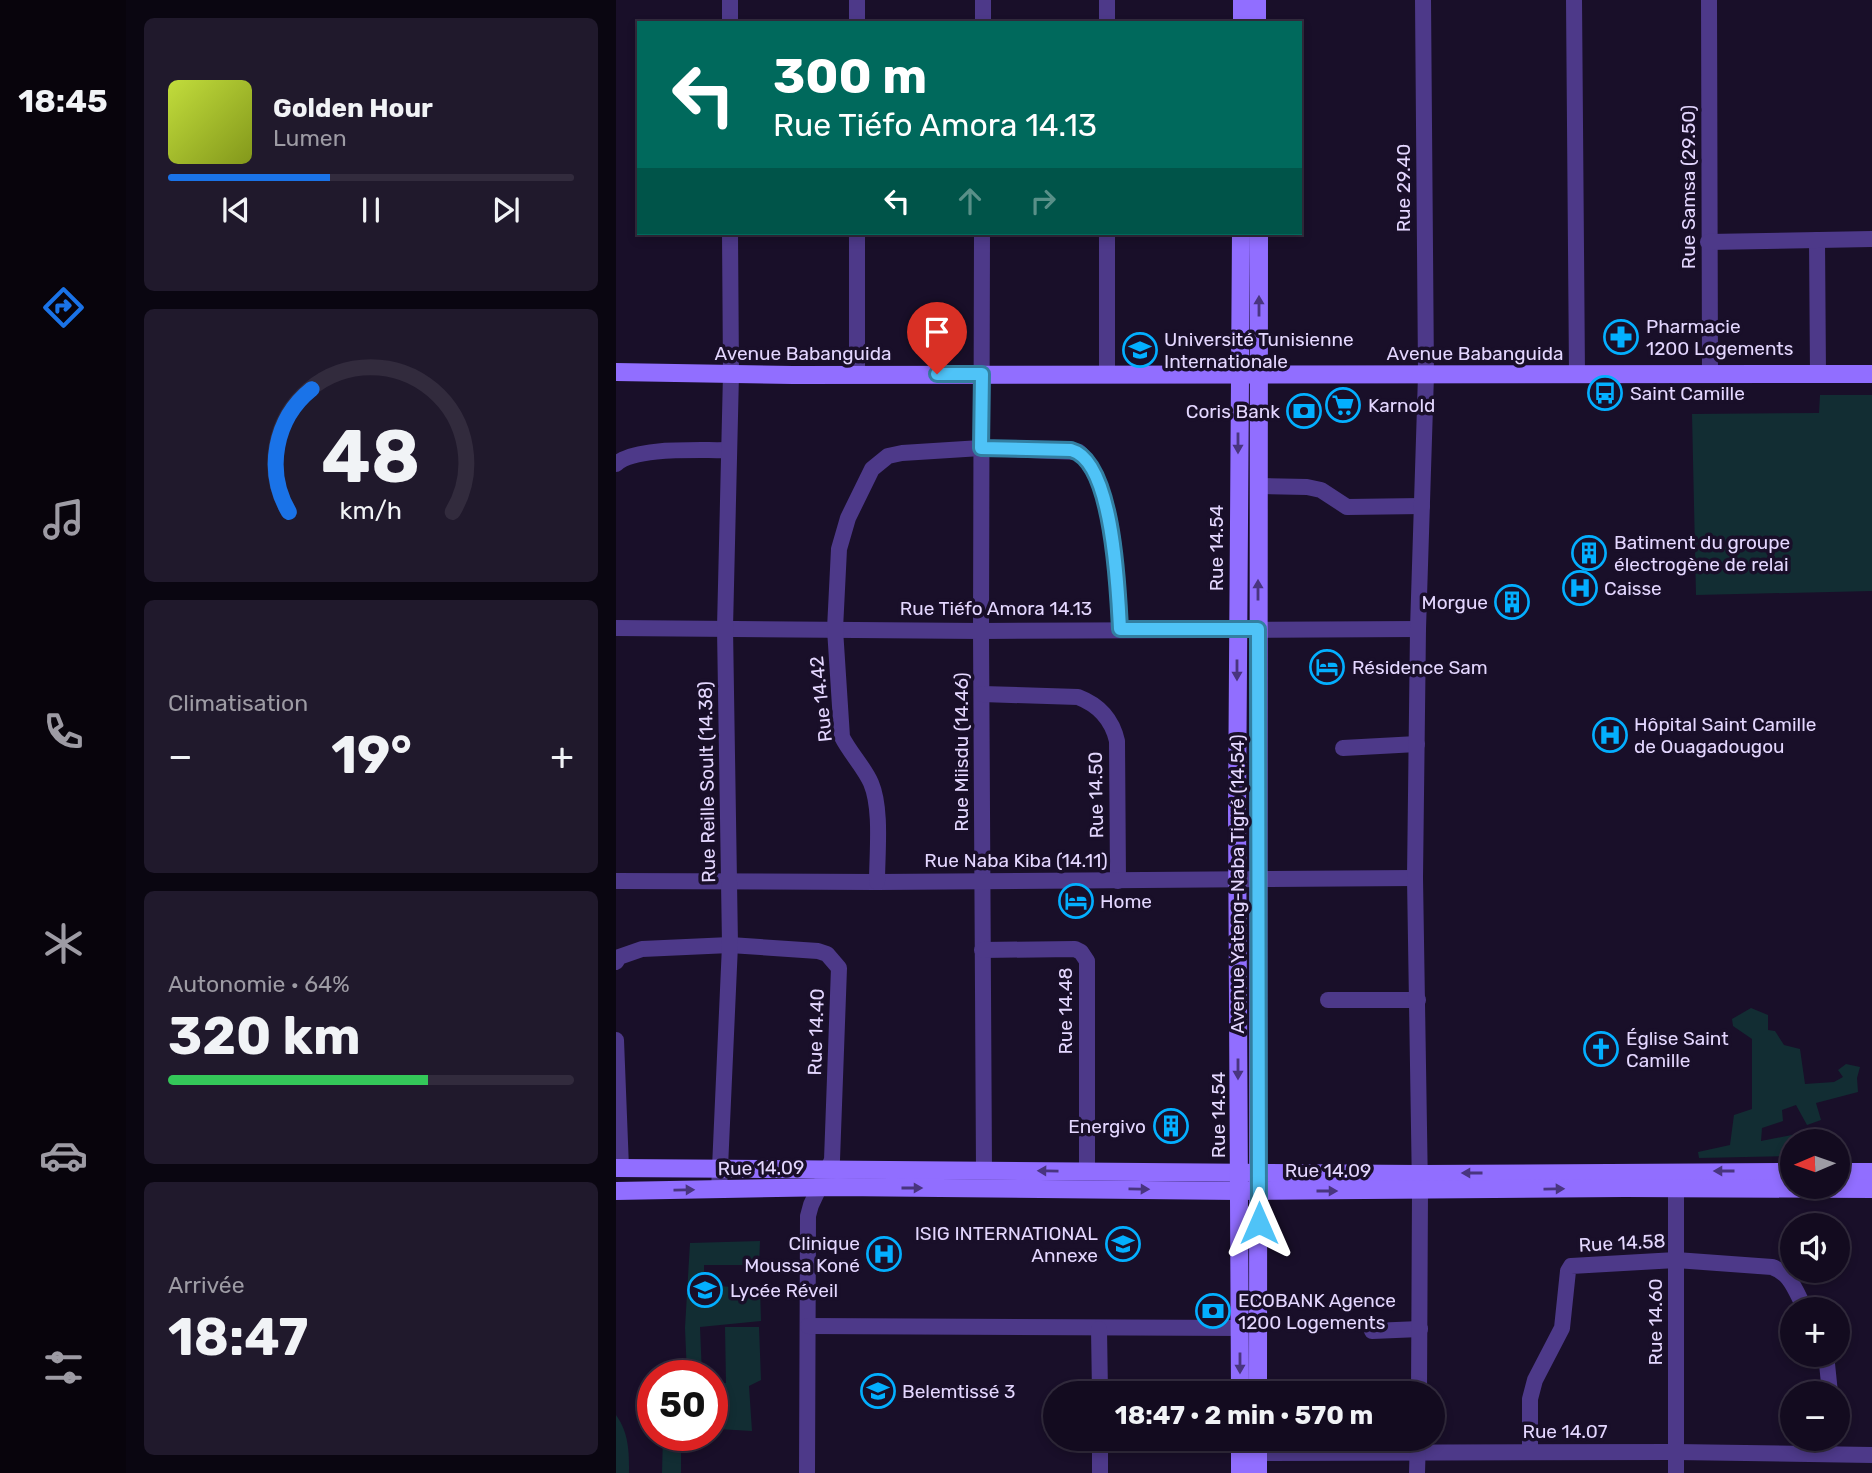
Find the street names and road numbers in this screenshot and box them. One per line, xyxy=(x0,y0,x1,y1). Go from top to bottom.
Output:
street label: Rue Samsa (29.50) xyxy=(1677,105,1700,269)
street label: Rue 29.40 xyxy=(1392,144,1415,232)
street label: Avenue Babanguida xyxy=(715,342,891,365)
street label: Avenue Babanguida xyxy=(1387,342,1563,365)
street label: Rue 14.54 xyxy=(1205,504,1228,591)
street label: Rue Tiéfo Amora 14.13 xyxy=(900,597,1092,620)
street label: Rue 14.42 xyxy=(805,655,837,743)
street label: Rue Miisdu (14.46) xyxy=(950,672,973,832)
street label: Rue Reille Soult (14.38) xyxy=(694,681,720,883)
street label: Avenue Yateng-Naba Tigré (14.54) xyxy=(1226,734,1249,1034)
street label: Rue 14.50 xyxy=(1084,751,1108,839)
street label: Rue Naba Kiba (14.11) xyxy=(924,849,1108,872)
street label: Rue 14.48 xyxy=(1054,967,1077,1055)
street label: Rue 14.40 xyxy=(803,988,829,1076)
street label: Rue 14.54 xyxy=(1207,1071,1230,1158)
street label: Rue 14.09 xyxy=(717,1156,805,1180)
street label: Rue 14.09 xyxy=(1285,1159,1371,1182)
street label: Rue 14.58 xyxy=(1578,1229,1666,1257)
street label: Rue 14.60 xyxy=(1644,1279,1667,1365)
street label: Rue 14.07 xyxy=(1522,1420,1608,1443)

